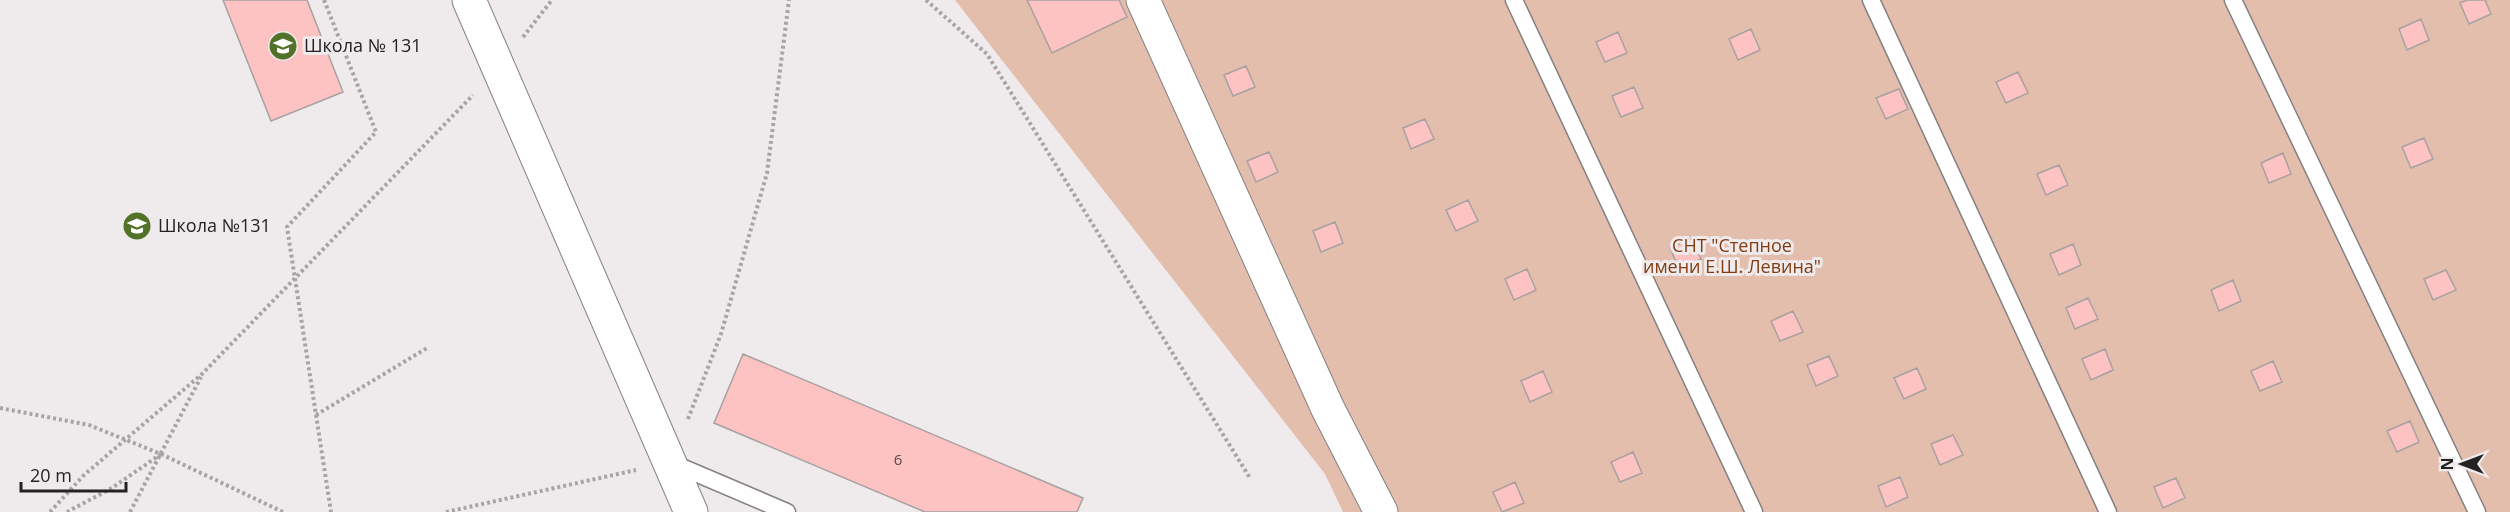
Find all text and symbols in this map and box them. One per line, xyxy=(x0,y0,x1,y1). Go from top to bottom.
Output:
school or university icon: Школа № 131 xyxy=(267,30,299,62)
place label: Школа № 131 xyxy=(304,33,422,57)
school or university icon: Школа №131 xyxy=(121,210,153,242)
place label: Школа №131 xyxy=(158,213,271,237)
park label: СНТ "Степное имени Е.Ш. Левина" xyxy=(1643,233,1821,278)
north arrow xyxy=(2432,434,2492,494)
house number: 6 xyxy=(894,449,902,469)
scale bar xyxy=(21,455,126,493)
text: N xyxy=(2436,457,2458,471)
text: 20 m xyxy=(30,463,72,487)

